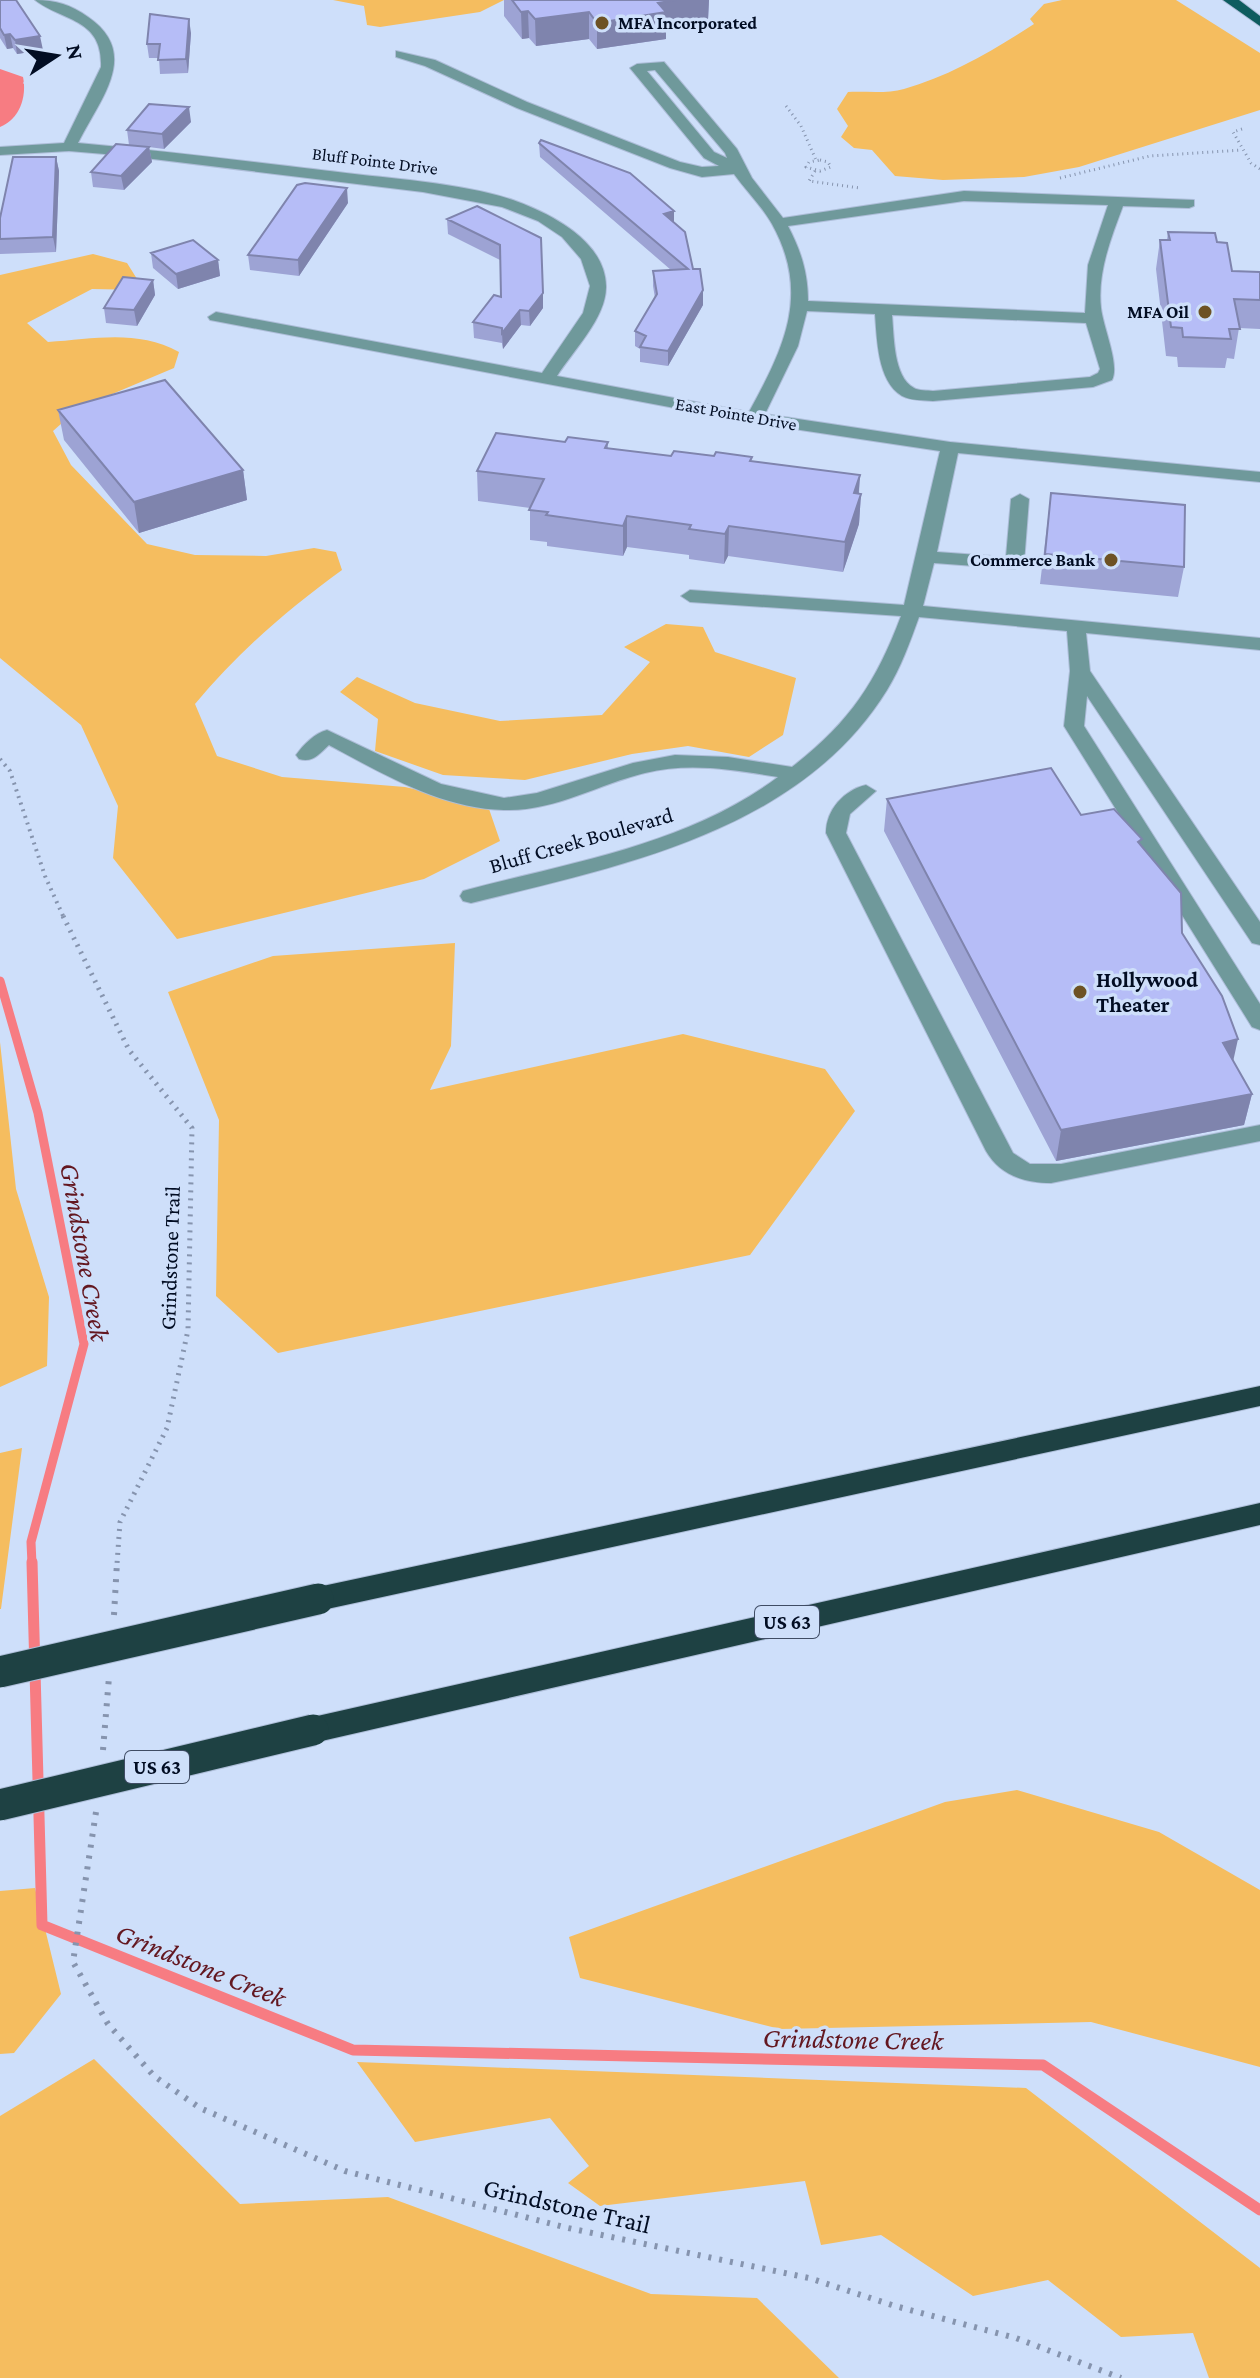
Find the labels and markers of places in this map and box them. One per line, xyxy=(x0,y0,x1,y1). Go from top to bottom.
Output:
place label: MFA Incorporated xyxy=(618,13,757,33)
marker: MFA Incorporated xyxy=(593,14,611,32)
place label: MFA Oil xyxy=(1127,302,1189,322)
marker: MFA Oil xyxy=(1196,303,1214,321)
place label: Commerce Bank xyxy=(970,550,1095,570)
marker: Commerce Bank xyxy=(1102,551,1120,569)
place label: Hollywood Theater xyxy=(1096,967,1198,1017)
marker: Hollywood Theater xyxy=(1071,983,1089,1001)

